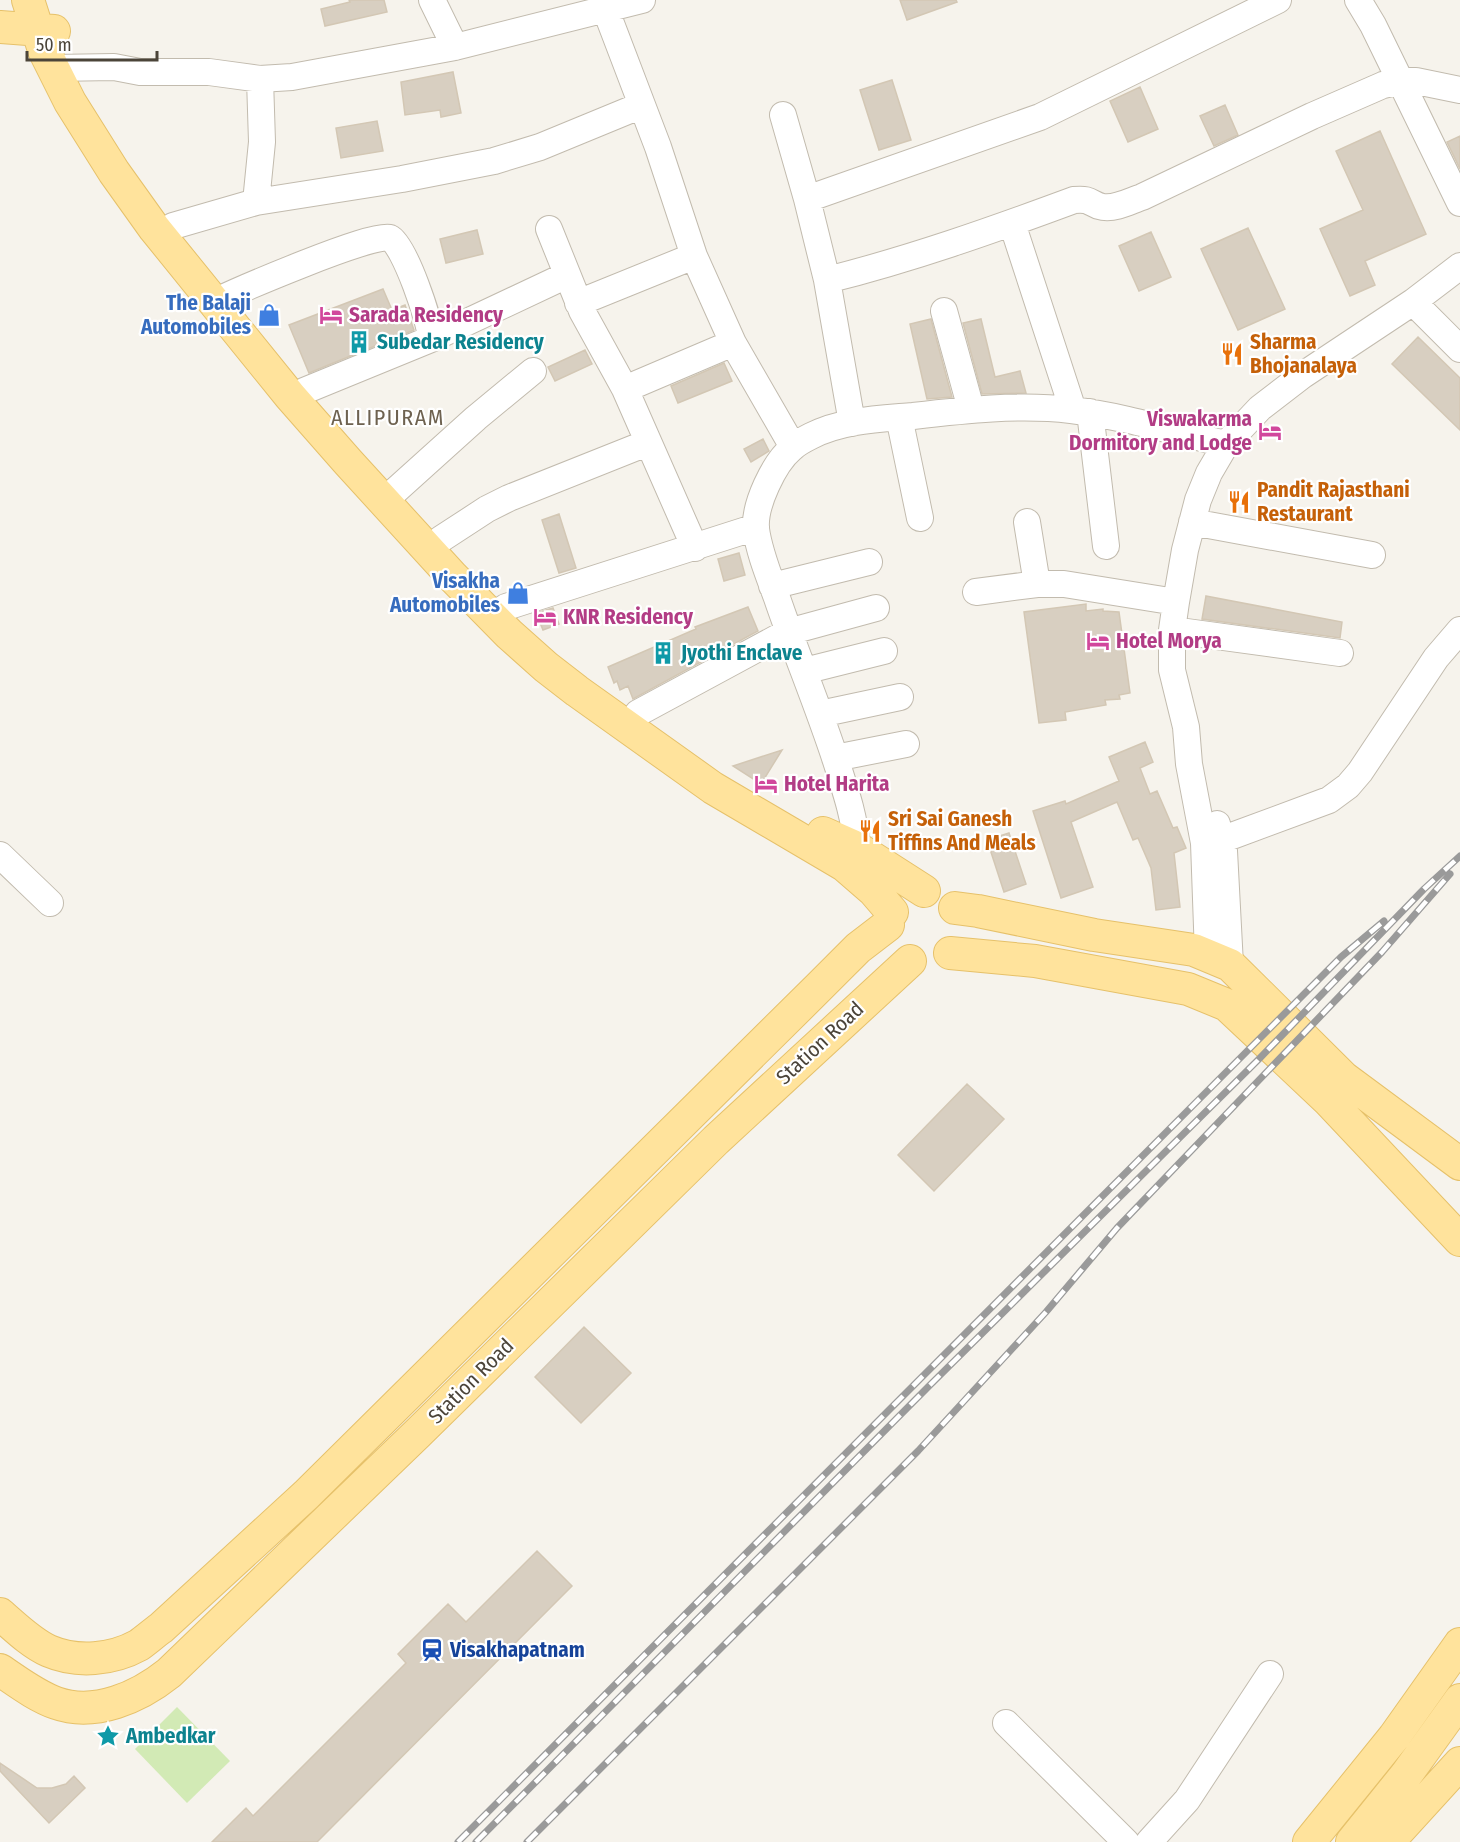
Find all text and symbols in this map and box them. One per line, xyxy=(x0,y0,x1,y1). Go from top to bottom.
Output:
scale bar xyxy=(27,24,158,62)
text: 50 m xyxy=(36,34,72,56)
place label: The Balaji Automobiles xyxy=(140,290,251,340)
shop icon: The Balaji Automobiles xyxy=(256,302,282,328)
hotel icon: Sarada Residency xyxy=(318,302,344,328)
place label: Sarada Residency xyxy=(349,302,504,328)
building icon: Subedar Residency xyxy=(346,329,372,355)
place label: Subedar Residency xyxy=(377,329,545,355)
place label: Sharma Bhojanalaya xyxy=(1250,329,1357,379)
restaurant icon: Sharma Bhojanalaya xyxy=(1219,341,1245,367)
district label: ALLIPURAM xyxy=(331,404,445,431)
place label: Viswakarma Dormitory and Lodge xyxy=(1069,406,1252,456)
hotel icon: Viswakarma Dormitory and Lodge xyxy=(1257,418,1283,444)
place label: Pandit Rajasthani Restaurant xyxy=(1257,477,1410,527)
restaurant icon: Pandit Rajasthani Restaurant xyxy=(1226,489,1252,515)
place label: Visakha Automobiles xyxy=(389,568,500,618)
shop icon: Visakha Automobiles xyxy=(505,580,531,606)
hotel icon: KNR Residency xyxy=(532,604,558,630)
place label: KNR Residency xyxy=(563,604,694,630)
hotel icon: Hotel Morya xyxy=(1085,628,1111,654)
place label: Hotel Morya xyxy=(1116,628,1222,654)
building icon: Jyothi Enclave xyxy=(650,640,676,666)
place label: Jyothi Enclave xyxy=(680,640,803,666)
hotel icon: Hotel Harita xyxy=(753,771,779,797)
place label: Hotel Harita xyxy=(784,771,889,797)
place label: Sri Sai Ganesh Tiffins And Meals xyxy=(888,806,1036,856)
restaurant icon: Sri Sai Ganesh Tiffins And Meals xyxy=(857,818,883,844)
street label: Station Road xyxy=(771,996,869,1090)
street label: Station Road xyxy=(423,1333,519,1429)
station icon: Visakhapatnam xyxy=(419,1637,445,1663)
place label: Visakhapatnam xyxy=(449,1637,585,1663)
place icon: Ambedkar xyxy=(95,1723,121,1749)
place label: Ambedkar xyxy=(125,1723,216,1749)

